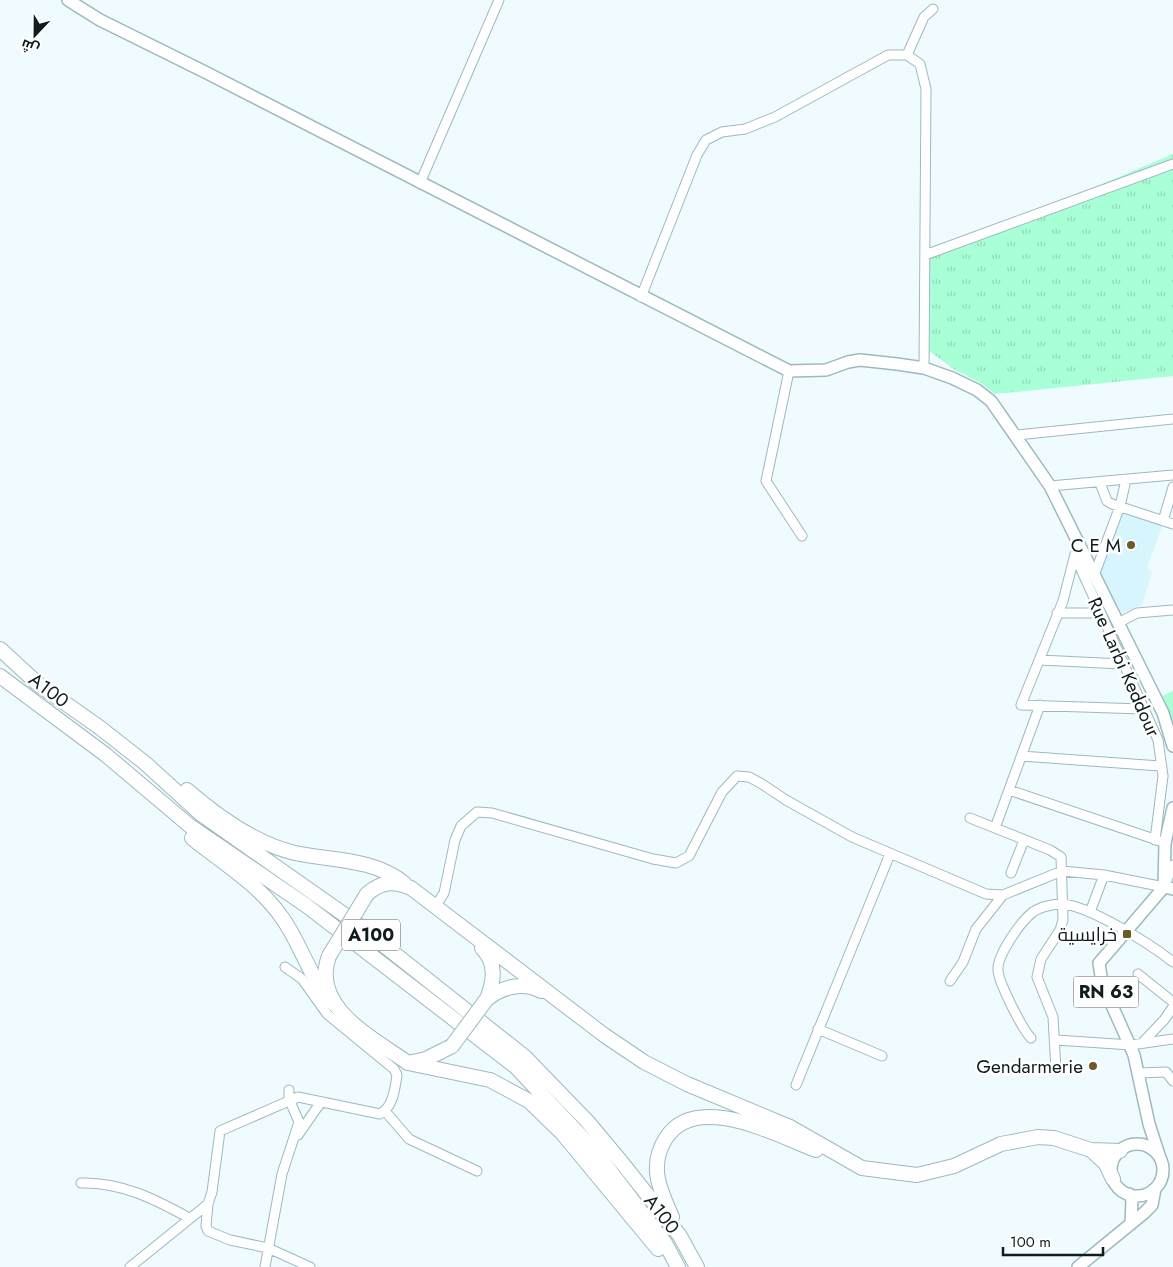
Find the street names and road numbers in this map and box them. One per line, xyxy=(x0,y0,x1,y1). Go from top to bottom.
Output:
street label: Rue Larbi Keddour xyxy=(1081,593,1167,742)
street label: A100 xyxy=(23,666,75,714)
road number: A100 xyxy=(342,920,400,950)
road number: RN 63 xyxy=(1074,976,1138,1008)
street label: A100 xyxy=(638,1188,686,1240)

